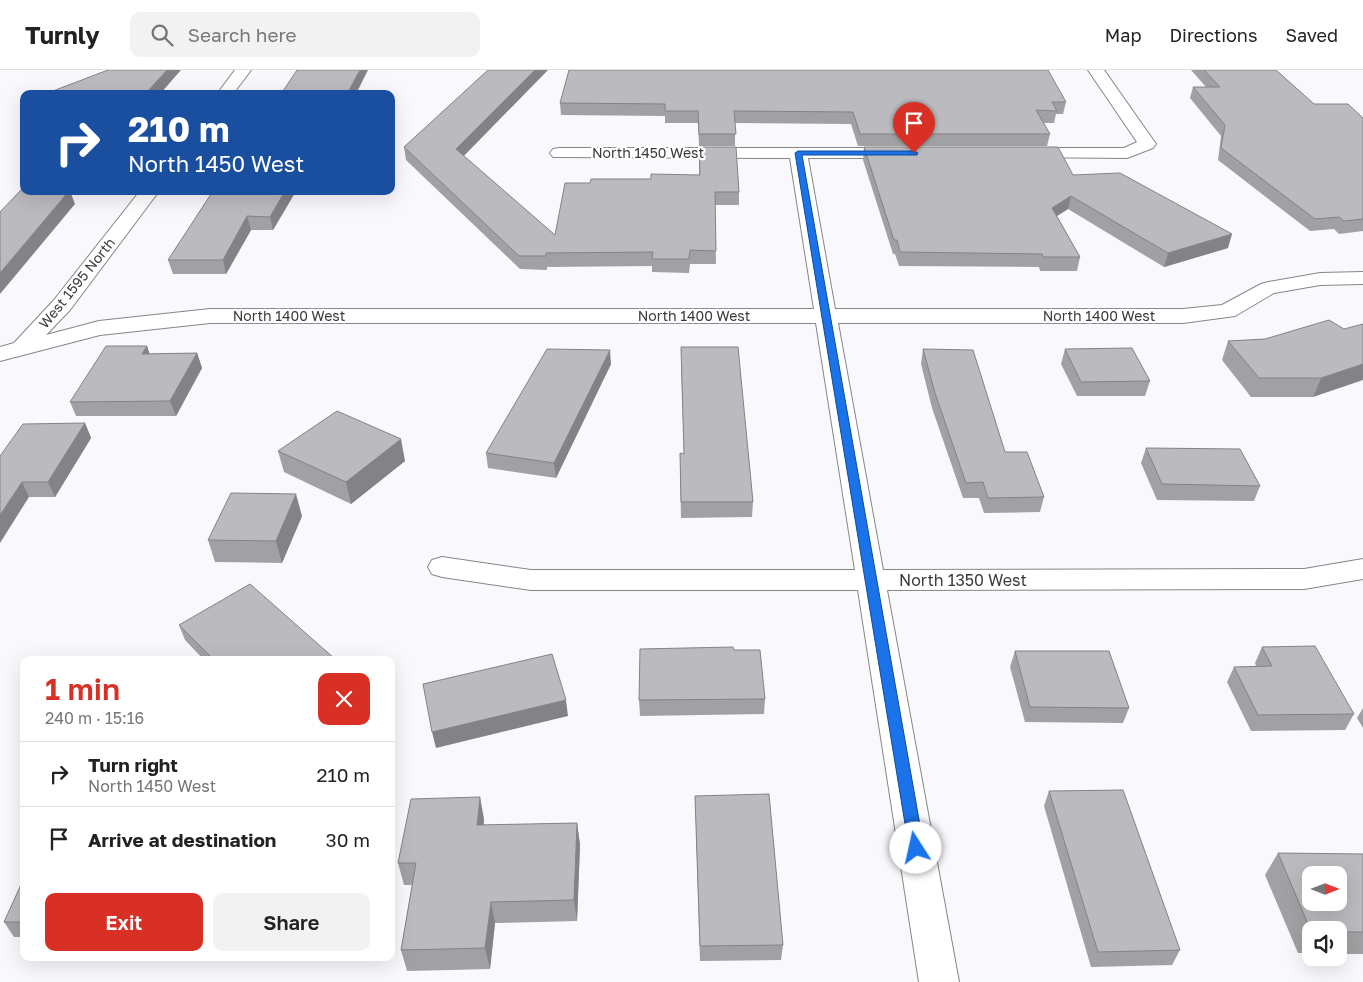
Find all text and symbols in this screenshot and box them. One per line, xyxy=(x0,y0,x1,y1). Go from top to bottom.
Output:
search box xyxy=(130,12,480,57)
text: Turnly xyxy=(25,20,100,49)
icon: search xyxy=(148,21,176,49)
text: Search here xyxy=(188,23,297,46)
text: Map xyxy=(1105,24,1141,46)
text: Directions xyxy=(1169,24,1257,46)
text: Saved xyxy=(1285,24,1338,46)
pin xyxy=(893,102,935,153)
text: 210 m xyxy=(128,108,230,150)
icon: arrive xyxy=(900,109,928,137)
icon: right xyxy=(45,110,110,175)
street label: North 1450 West xyxy=(592,144,704,161)
text: North 1450 West xyxy=(128,150,304,177)
street label: West 1595 North xyxy=(35,234,118,331)
street label: North 1400 West xyxy=(233,307,345,324)
street label: North 1400 West xyxy=(638,307,750,324)
street label: North 1400 West xyxy=(1043,307,1155,324)
street label: North 1350 West xyxy=(899,570,1027,590)
text: 1 min xyxy=(45,671,120,707)
button: close xyxy=(318,673,370,725)
text: 240 m · 15:16 xyxy=(45,708,144,728)
text: Turn right xyxy=(88,753,178,776)
icon: right xyxy=(45,760,73,788)
text: 210 m xyxy=(316,763,370,786)
text: North 1450 West xyxy=(88,776,216,796)
position arrow xyxy=(889,821,941,873)
icon: arrive xyxy=(45,825,73,853)
text: Arrive at destination xyxy=(88,828,276,851)
text: 30 m xyxy=(326,828,370,851)
north arrow xyxy=(1302,866,1348,911)
map controls xyxy=(1302,866,1347,966)
button: Exit xyxy=(45,893,203,951)
button: Share xyxy=(213,893,370,951)
button: sound xyxy=(1302,921,1347,966)

